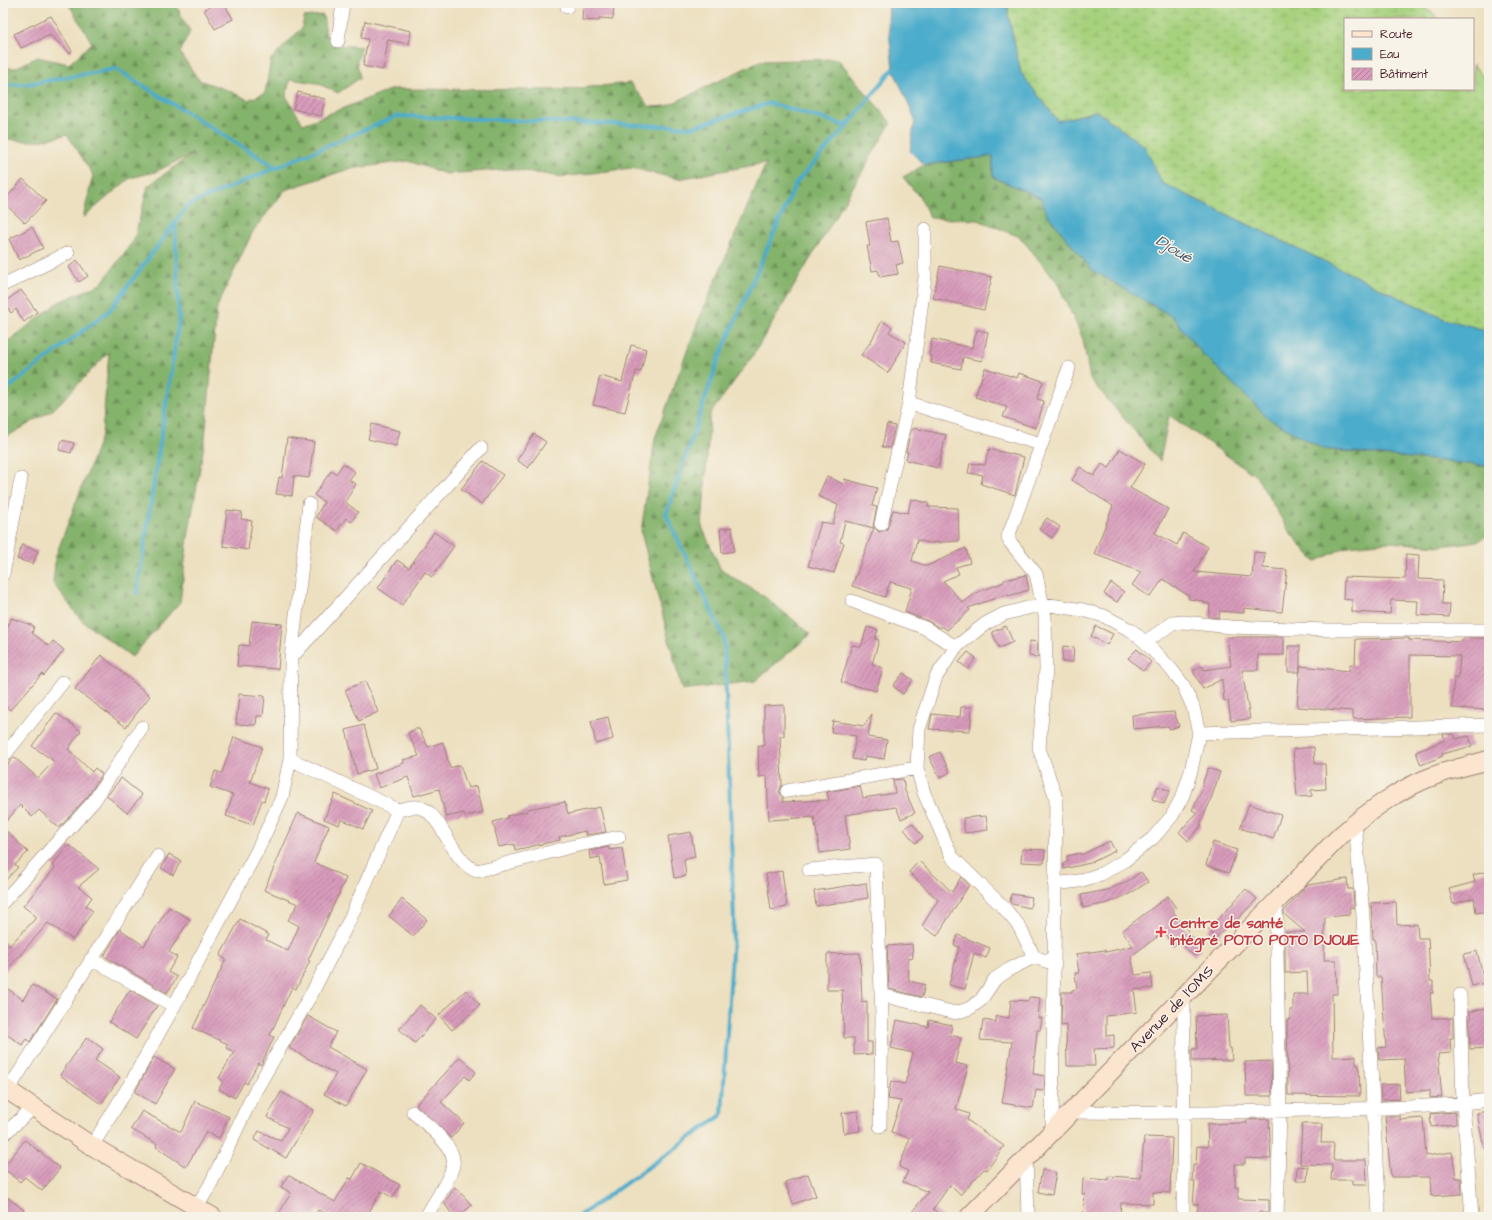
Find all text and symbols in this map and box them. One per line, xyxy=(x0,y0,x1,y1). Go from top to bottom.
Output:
legend xyxy=(1344,18,1474,90)
text: Route xyxy=(1380,26,1413,43)
text: Eau xyxy=(1380,46,1399,63)
text: Bâtiment xyxy=(1380,66,1428,83)
water label: Djoué xyxy=(1152,230,1198,269)
place label: Centre de santé intégré POTO POTO DJOUE xyxy=(1170,913,1359,953)
marker: Centre de santé intégré POTO POTO DJOUE xyxy=(1155,926,1167,938)
street label: Avenue de l'OMS xyxy=(1125,961,1219,1057)

